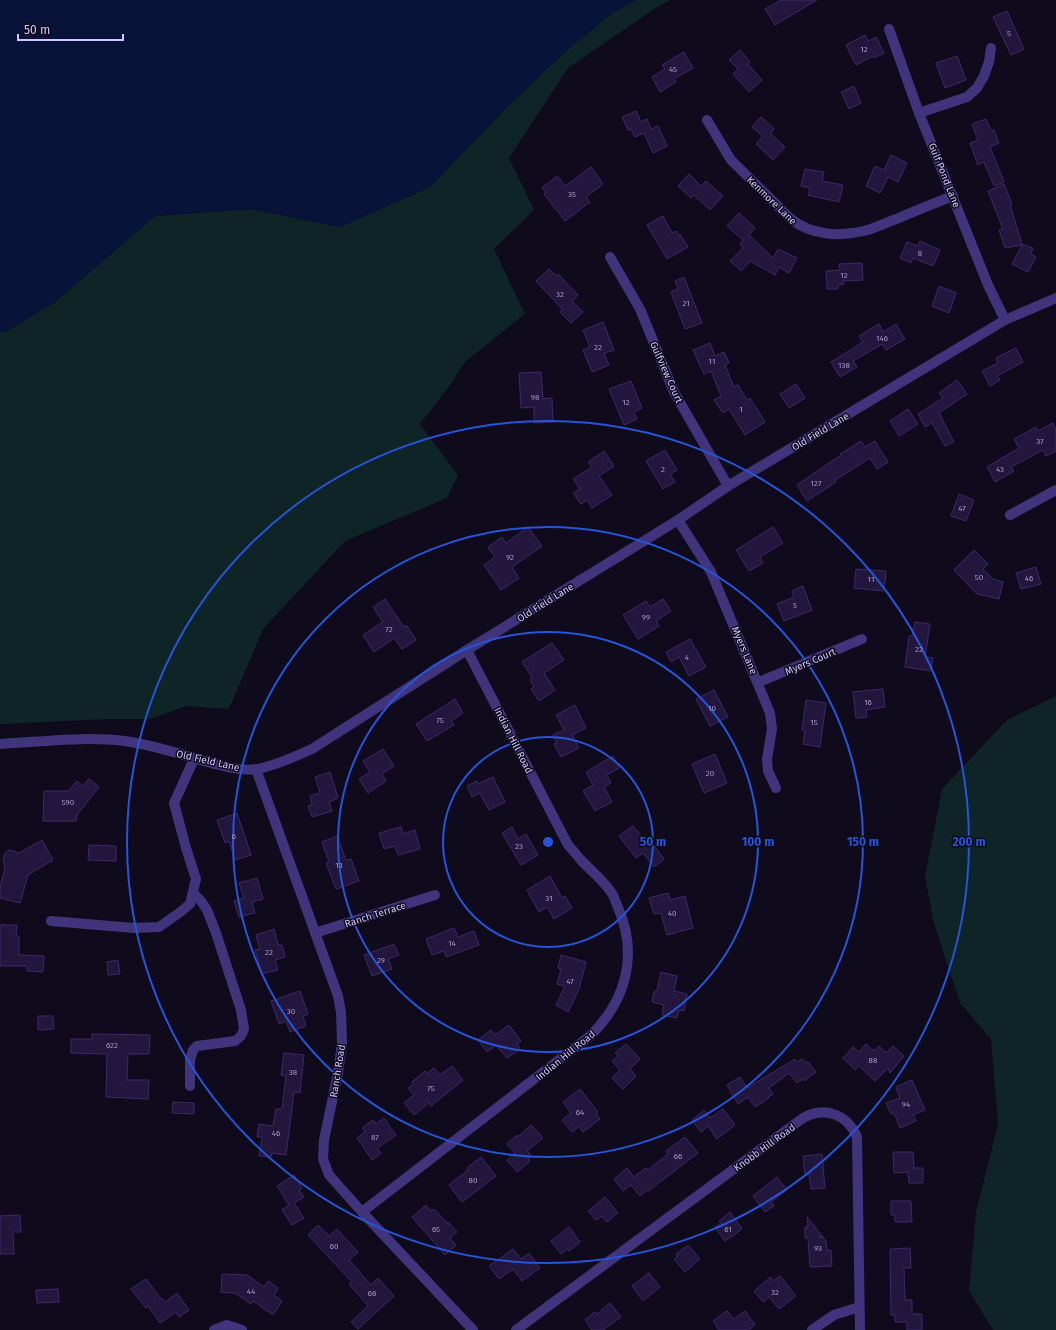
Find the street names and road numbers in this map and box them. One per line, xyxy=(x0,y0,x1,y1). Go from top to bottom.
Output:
street label: Gulf Pond Lane xyxy=(926,141,962,209)
street label: Kenmore Lane xyxy=(744,174,799,228)
street label: Gulfview Court xyxy=(647,340,685,405)
street label: Old Field Lane xyxy=(790,410,851,454)
street label: Old Field Lane xyxy=(515,581,576,625)
street label: Myers Lane xyxy=(729,625,760,676)
street label: Myers Court xyxy=(783,646,838,678)
street label: Indian Hill Road xyxy=(491,705,535,776)
street label: Old Field Lane xyxy=(175,748,241,774)
street label: Ranch Terrace xyxy=(343,899,407,930)
street label: Indian Hill Road xyxy=(534,1028,598,1083)
street label: Ranch Road xyxy=(328,1044,348,1099)
street label: Knobb Hill Road xyxy=(731,1121,798,1174)

